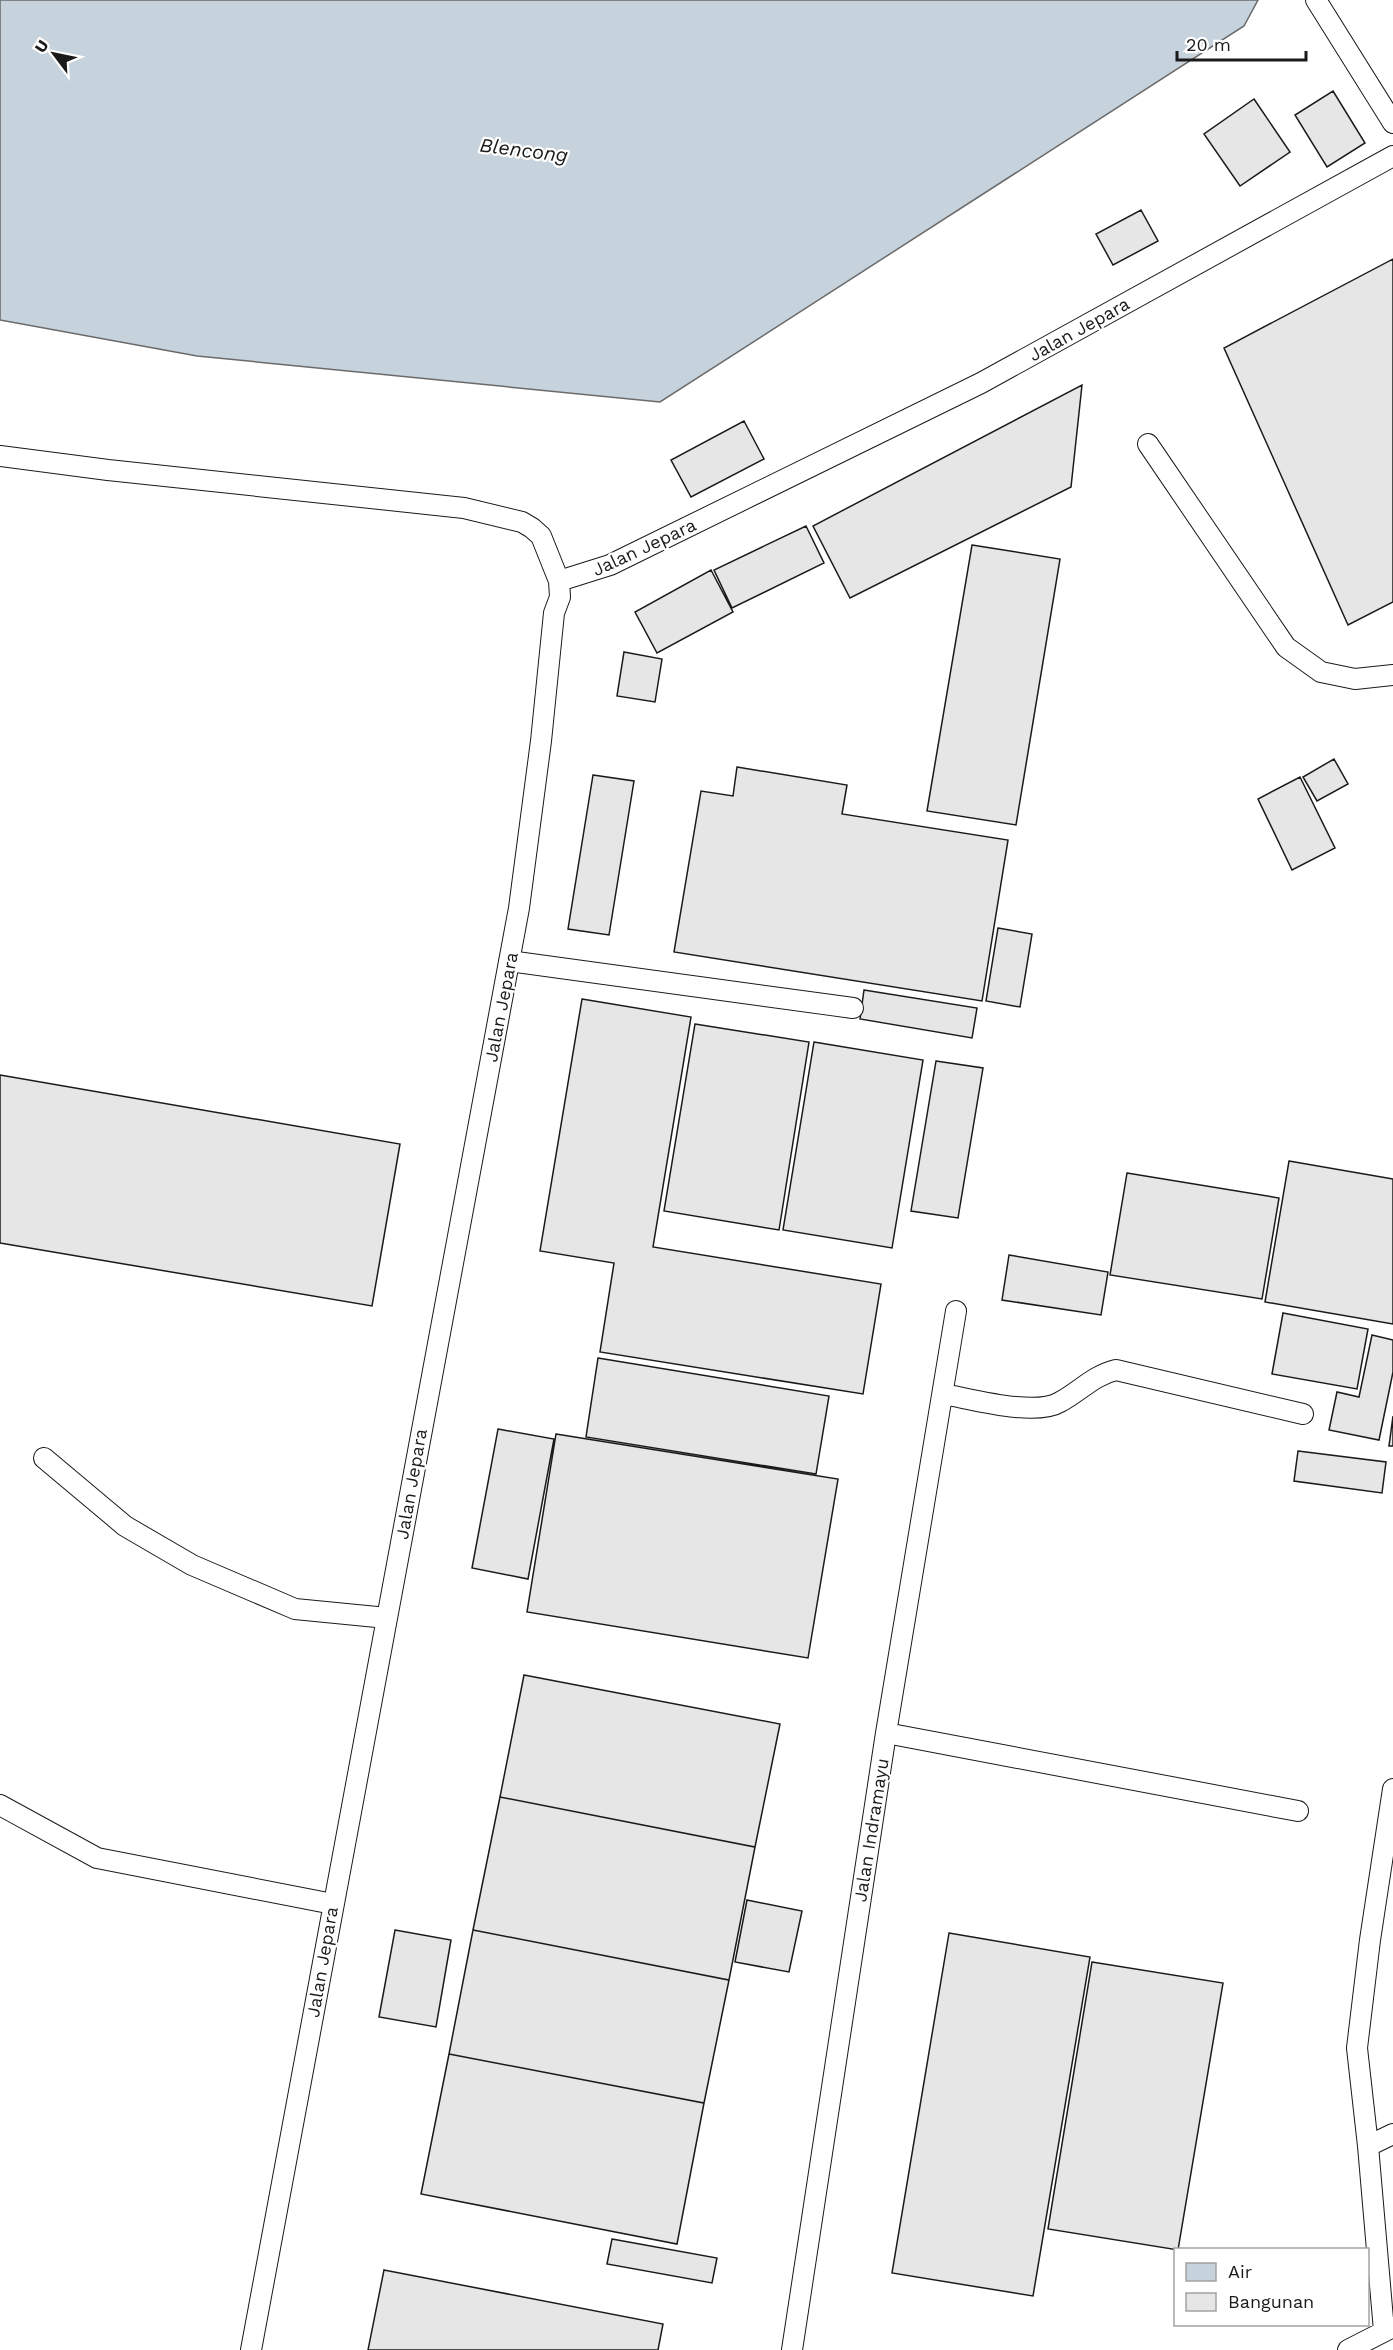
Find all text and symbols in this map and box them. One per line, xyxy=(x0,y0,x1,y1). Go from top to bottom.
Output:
north arrow xyxy=(24,24,84,84)
scale bar xyxy=(1177,24,1306,62)
text: 20 m xyxy=(1186,34,1231,55)
text: U xyxy=(31,36,53,56)
water label: Blencong xyxy=(478,133,570,167)
street label: Jalan Jepara xyxy=(1025,293,1133,365)
street label: Jalan Jepara xyxy=(589,514,699,580)
street label: Jalan Jepara xyxy=(480,950,522,1064)
street label: Jalan Jepara xyxy=(391,1427,431,1541)
street label: Jalan Indramayu xyxy=(849,1757,893,1903)
street label: Jalan Jepara xyxy=(302,1905,342,2019)
legend xyxy=(1174,2248,1369,2326)
text: Air xyxy=(1228,2261,1252,2282)
text: Bangunan xyxy=(1228,2291,1314,2312)

